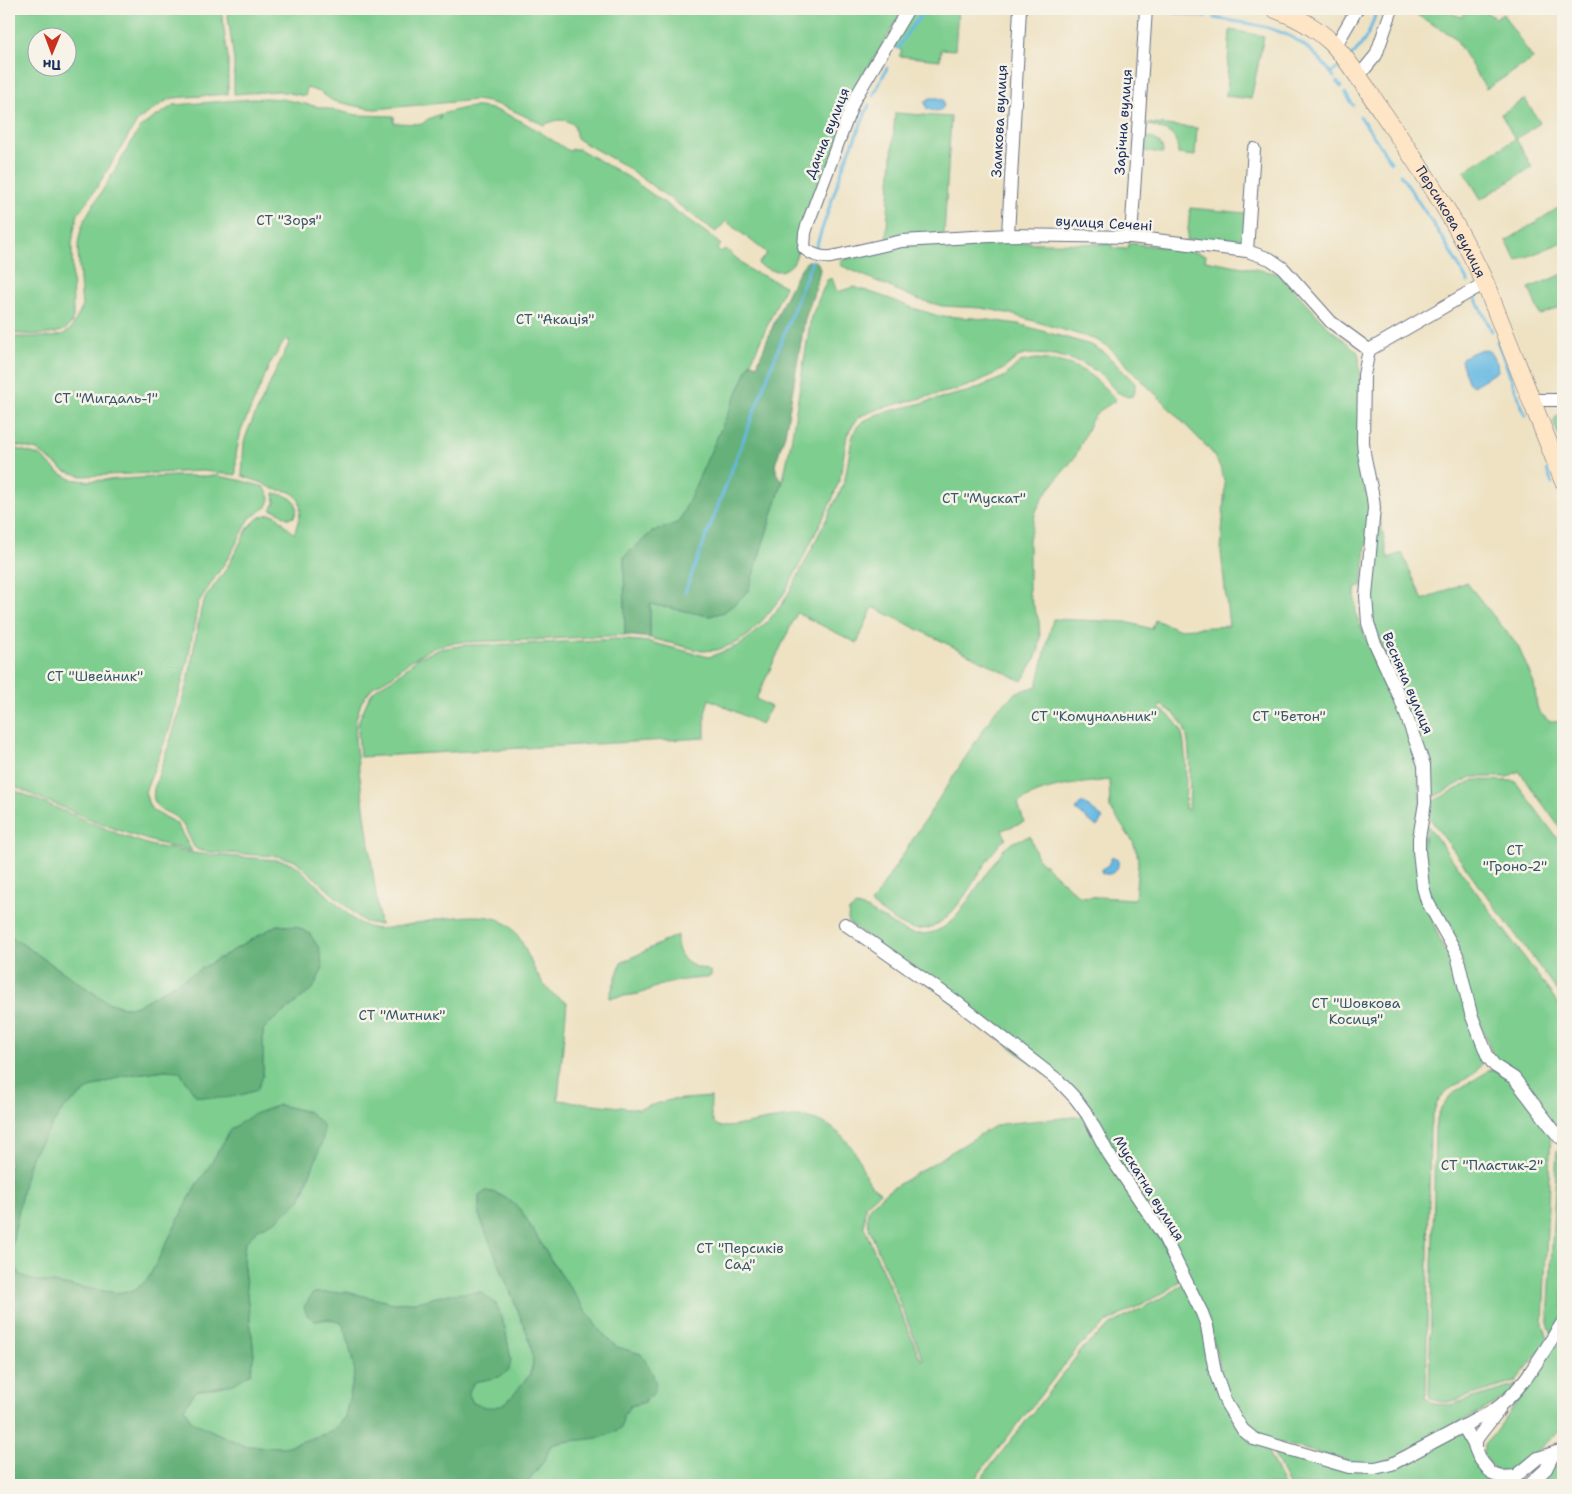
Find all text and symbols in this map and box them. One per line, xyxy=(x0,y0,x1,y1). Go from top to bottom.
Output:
north arrow xyxy=(28,28,78,78)
text: Пн xyxy=(42,56,61,74)
street label: Замкова вулиця xyxy=(987,64,1011,178)
street label: Зарічна вулиця xyxy=(1110,68,1136,176)
street label: Дачна вулиця xyxy=(801,85,853,181)
street label: Персикова вулиця xyxy=(1412,162,1490,281)
park label: СТ "Зоря" xyxy=(256,211,322,229)
street label: вулиця Сечені xyxy=(1055,211,1153,235)
park label: СТ "Акація" xyxy=(516,310,594,328)
park label: СТ "Мигдаль-1" xyxy=(54,389,158,407)
park label: СТ "Мускат" xyxy=(942,489,1026,507)
street label: Весняна вулиця xyxy=(1378,629,1438,737)
park label: СТ "Швейник" xyxy=(47,667,143,685)
park label: СТ "Комунальник" xyxy=(1031,707,1157,725)
park label: СТ "Бетон" xyxy=(1252,707,1326,725)
park label: СТ "Гроно-2" xyxy=(1483,841,1547,875)
park label: СТ "Шовкова Косиця" xyxy=(1312,994,1401,1028)
park label: СТ "Митник" xyxy=(358,1006,446,1024)
street label: Мускатна вулиця xyxy=(1109,1132,1189,1244)
park label: СТ "Пластик-2" xyxy=(1441,1156,1543,1174)
park label: СТ "Персиків Сад" xyxy=(696,1239,784,1273)

